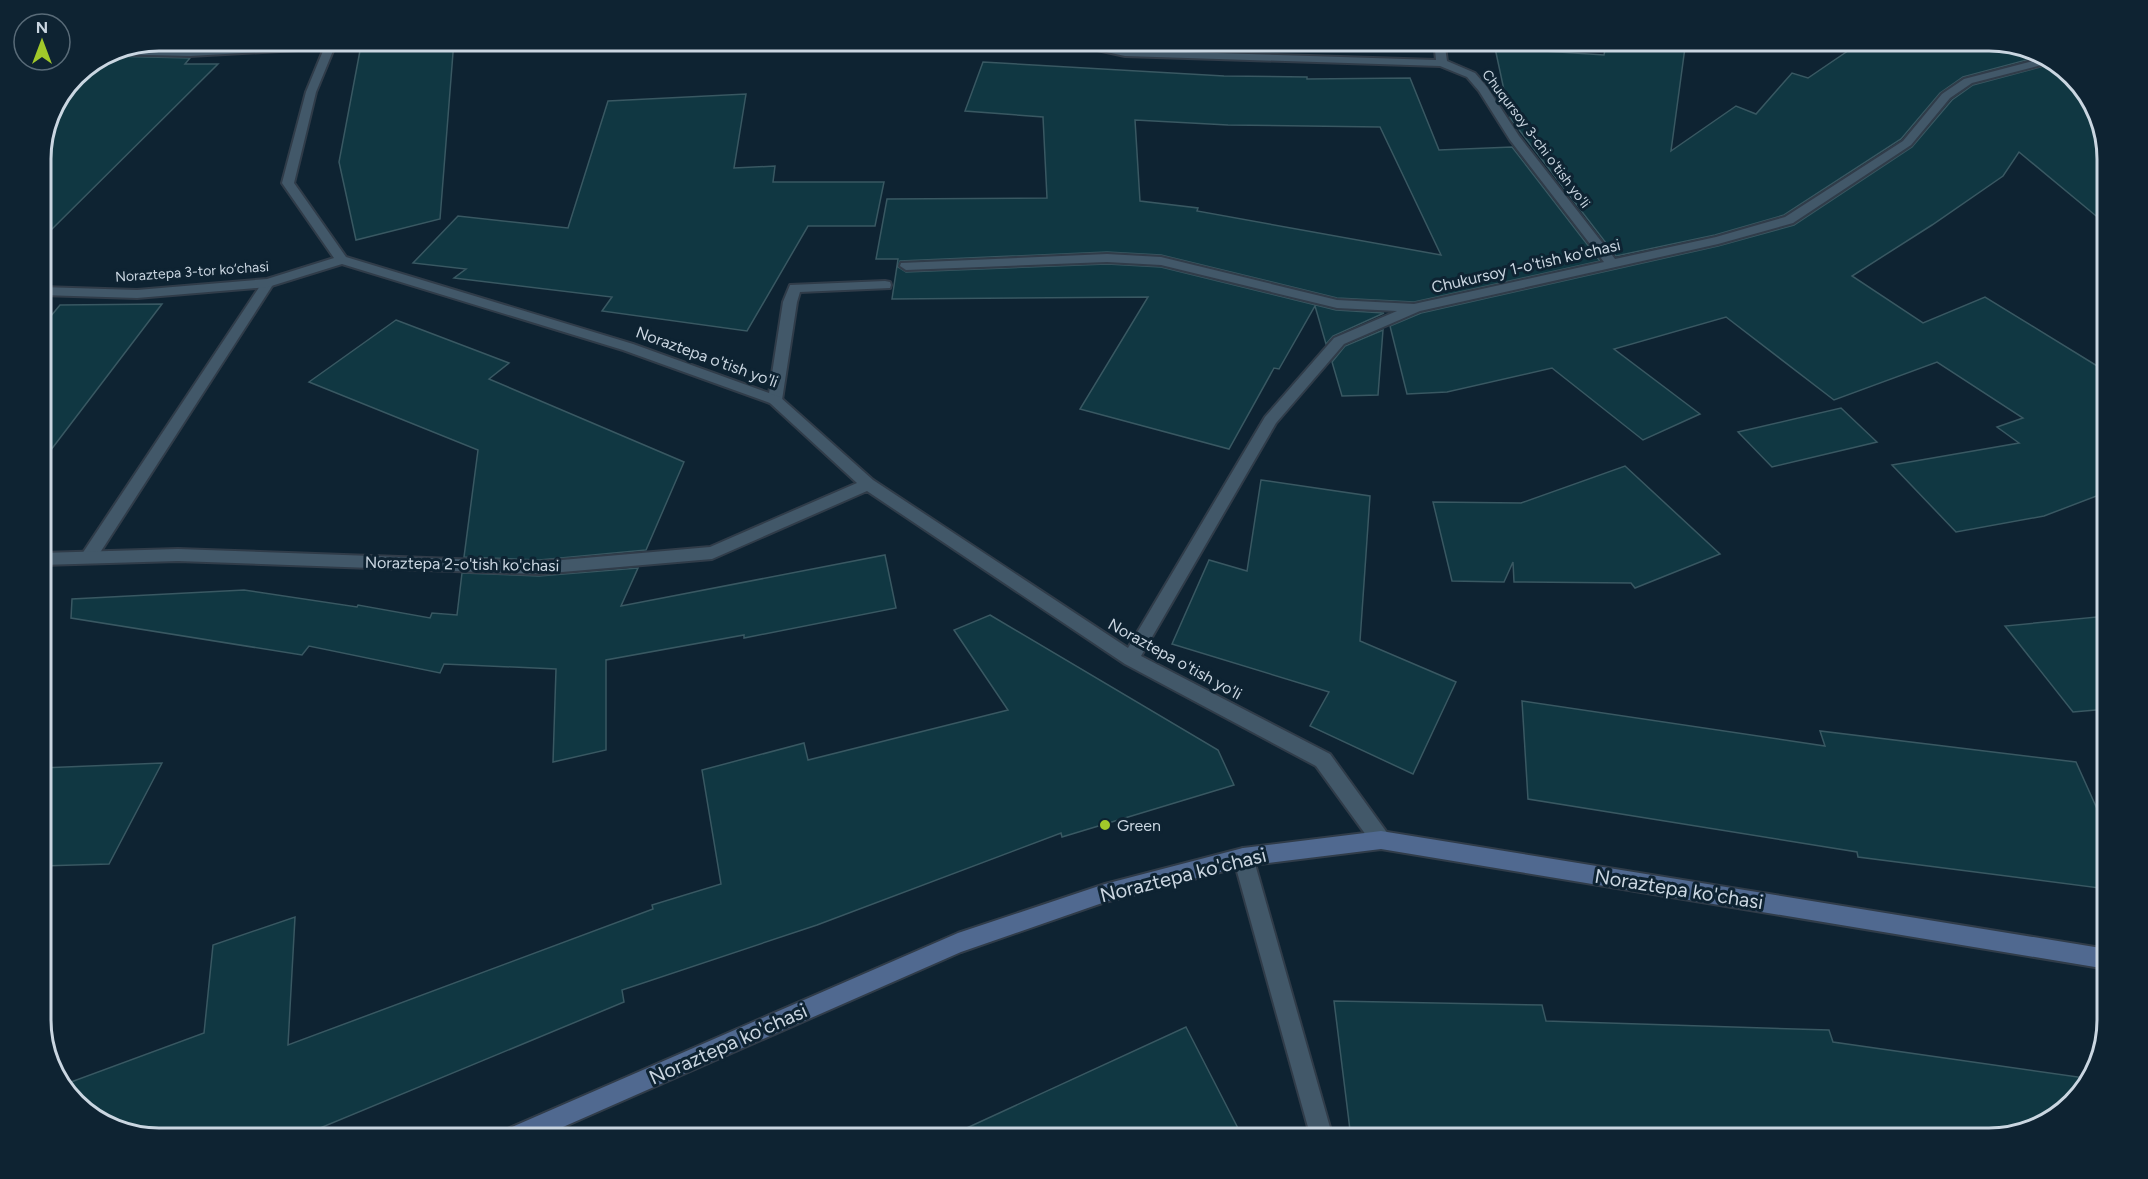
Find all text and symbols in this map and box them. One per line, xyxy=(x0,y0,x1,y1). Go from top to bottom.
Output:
north arrow xyxy=(12,12,72,72)
text: N xyxy=(36,18,48,37)
street label: Chuqursoy 3-chi o'tish yo'li xyxy=(1478,66,1594,212)
street label: Chukursoy 1-o'tish ko'chasi xyxy=(1430,235,1622,297)
street label: Noraztepa 3-tor ko‘chasi xyxy=(115,258,269,286)
street label: Noraztepa o'tish yo'li xyxy=(633,322,781,392)
street label: Noraztepa 2-o'tish ko'chasi xyxy=(365,553,559,575)
street label: Noraztepa o'tish yo'li xyxy=(1105,614,1245,704)
place label: Green xyxy=(1117,816,1161,835)
marker: Green xyxy=(1098,818,1112,832)
street label: Noraztepa ko'chasi xyxy=(1097,843,1269,907)
street label: Noraztepa ko'chasi xyxy=(1593,864,1765,914)
street label: Noraztepa ko'chasi xyxy=(645,998,811,1090)

